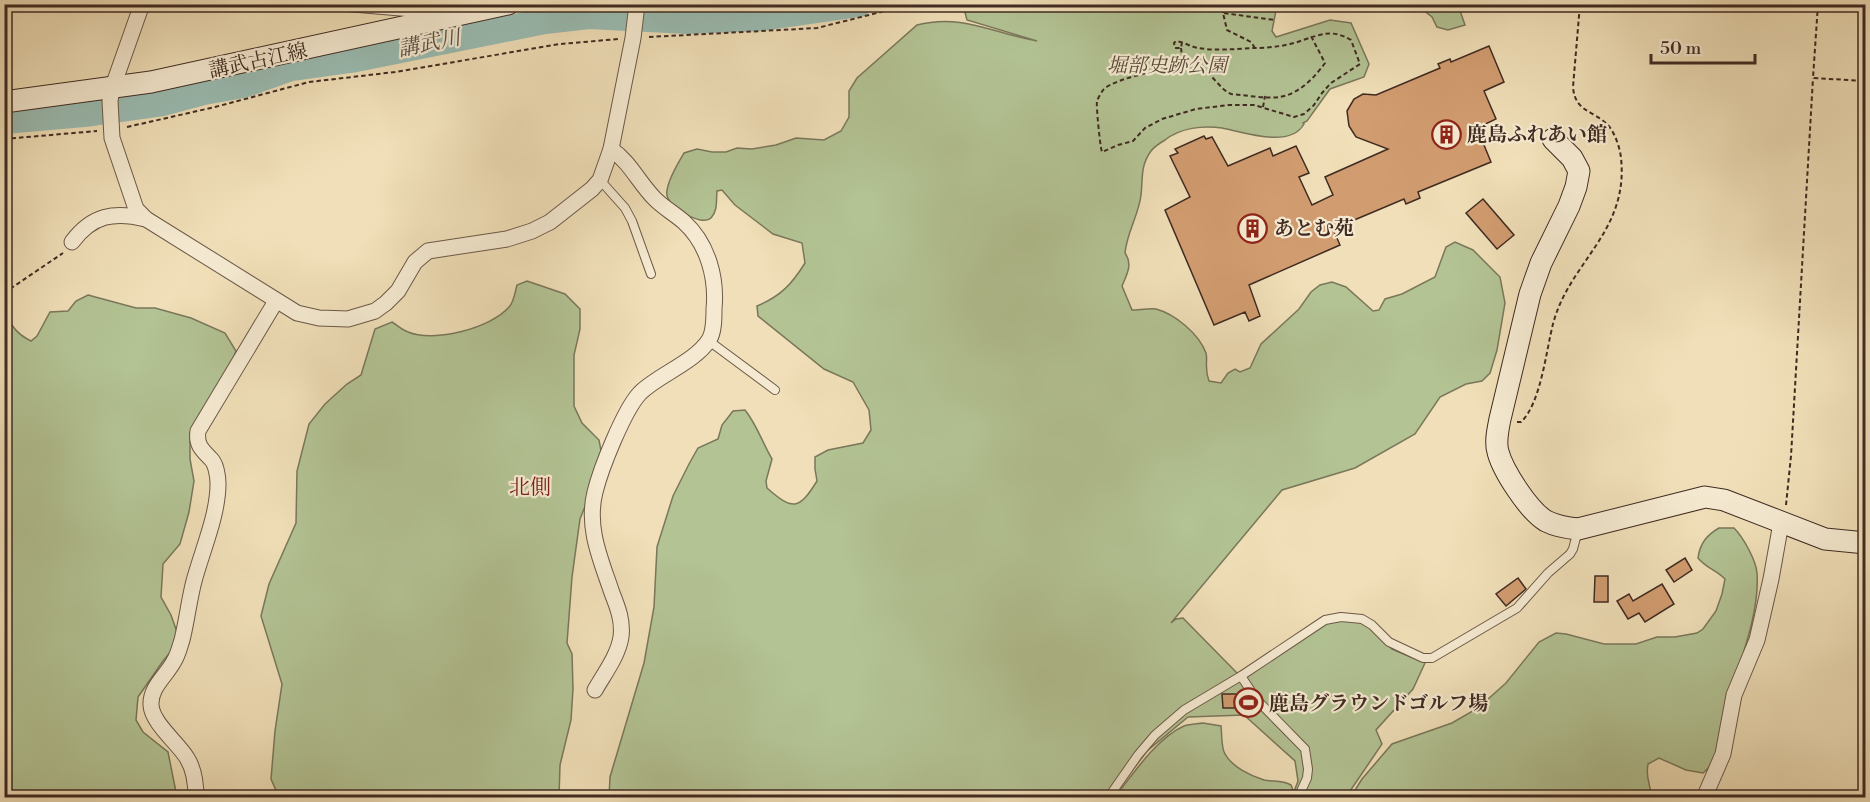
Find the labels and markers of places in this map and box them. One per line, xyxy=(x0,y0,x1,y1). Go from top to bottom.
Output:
building icon: 鹿島ふれあい館 xyxy=(1430,118,1462,150)
place label: 鹿島ふれあい館 xyxy=(1467,123,1607,148)
building icon: あとむ苑 xyxy=(1237,212,1269,244)
place label: あとむ苑 xyxy=(1274,217,1354,242)
sports icon: 鹿島グラウンドゴルフ場 xyxy=(1232,687,1264,719)
place label: 鹿島グラウンドゴルフ場 xyxy=(1269,692,1488,717)

